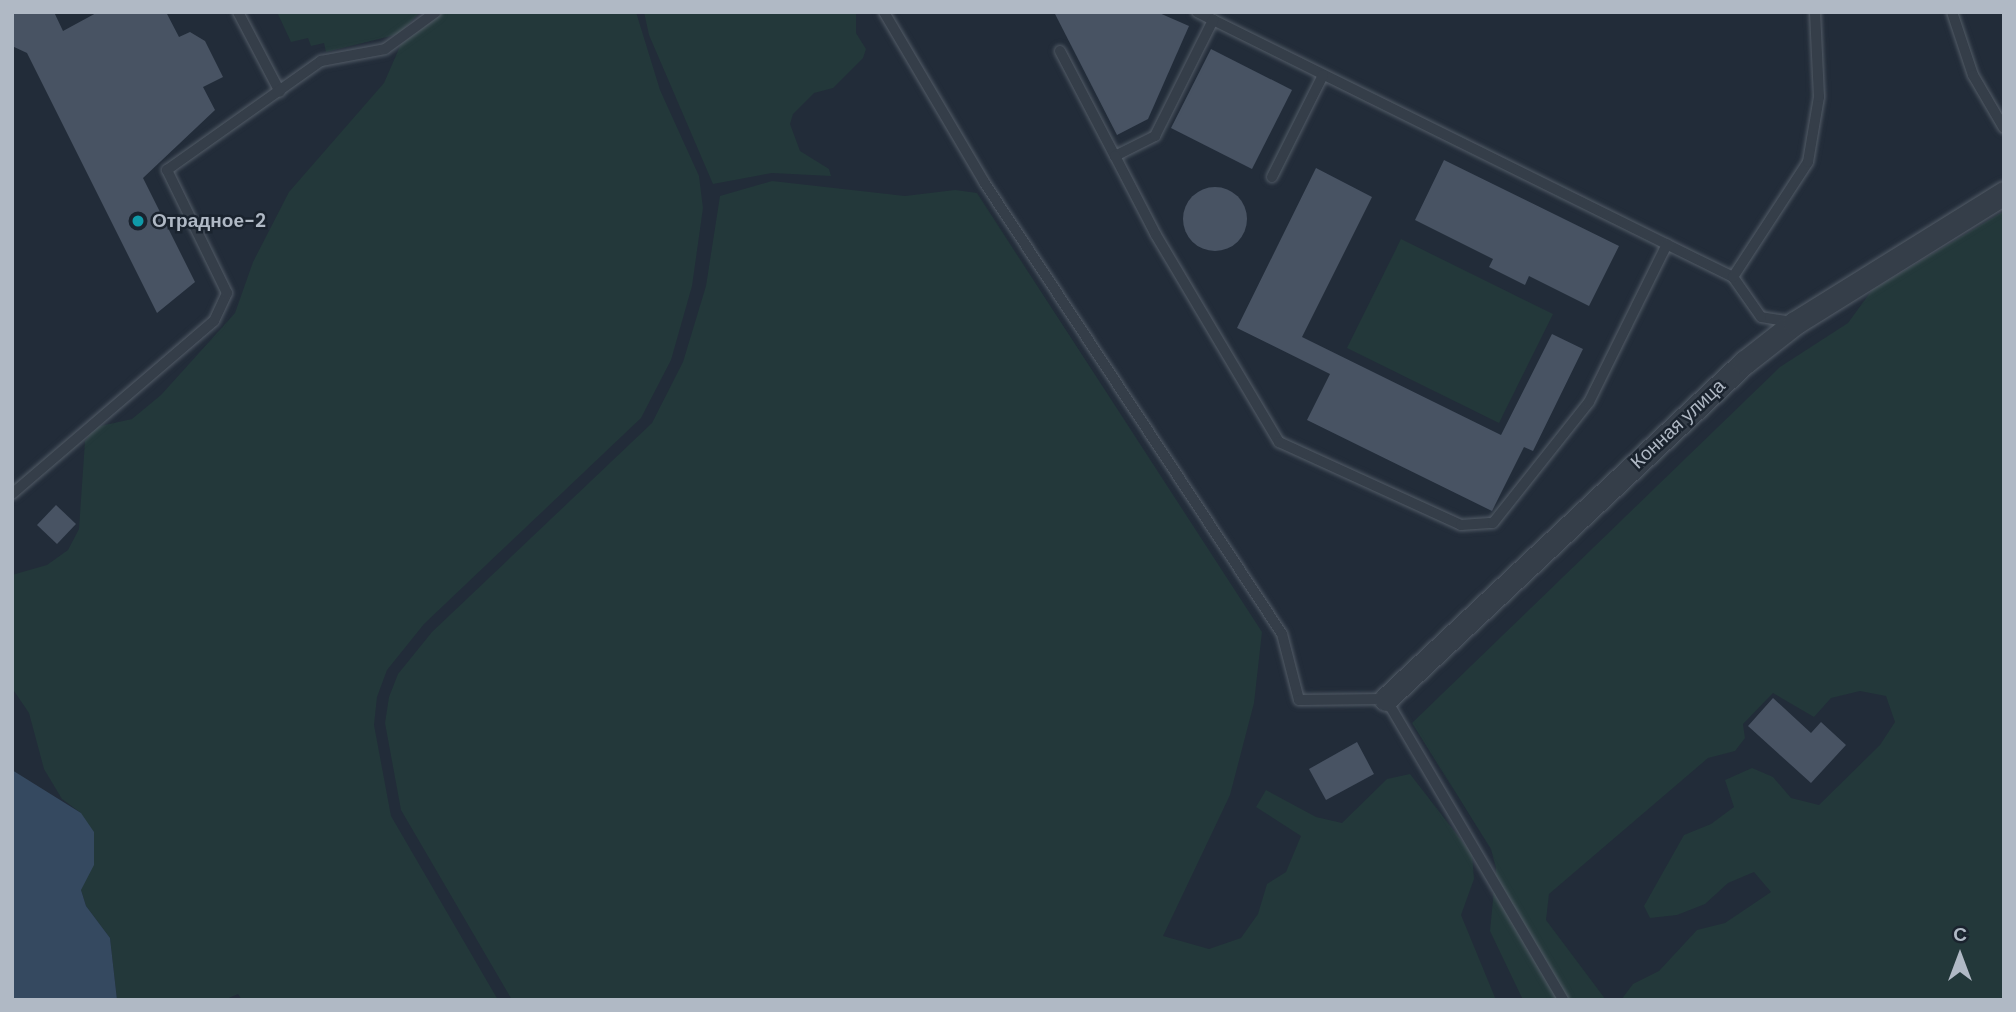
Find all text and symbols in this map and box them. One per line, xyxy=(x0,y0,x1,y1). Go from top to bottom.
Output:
place label: Отрадное-2 xyxy=(152,210,266,232)
marker: Отрадное-2 xyxy=(130,213,146,229)
street label: Конная улица xyxy=(1626,374,1730,474)
north arrow xyxy=(1925,921,1995,991)
text: С xyxy=(1953,922,1967,947)

